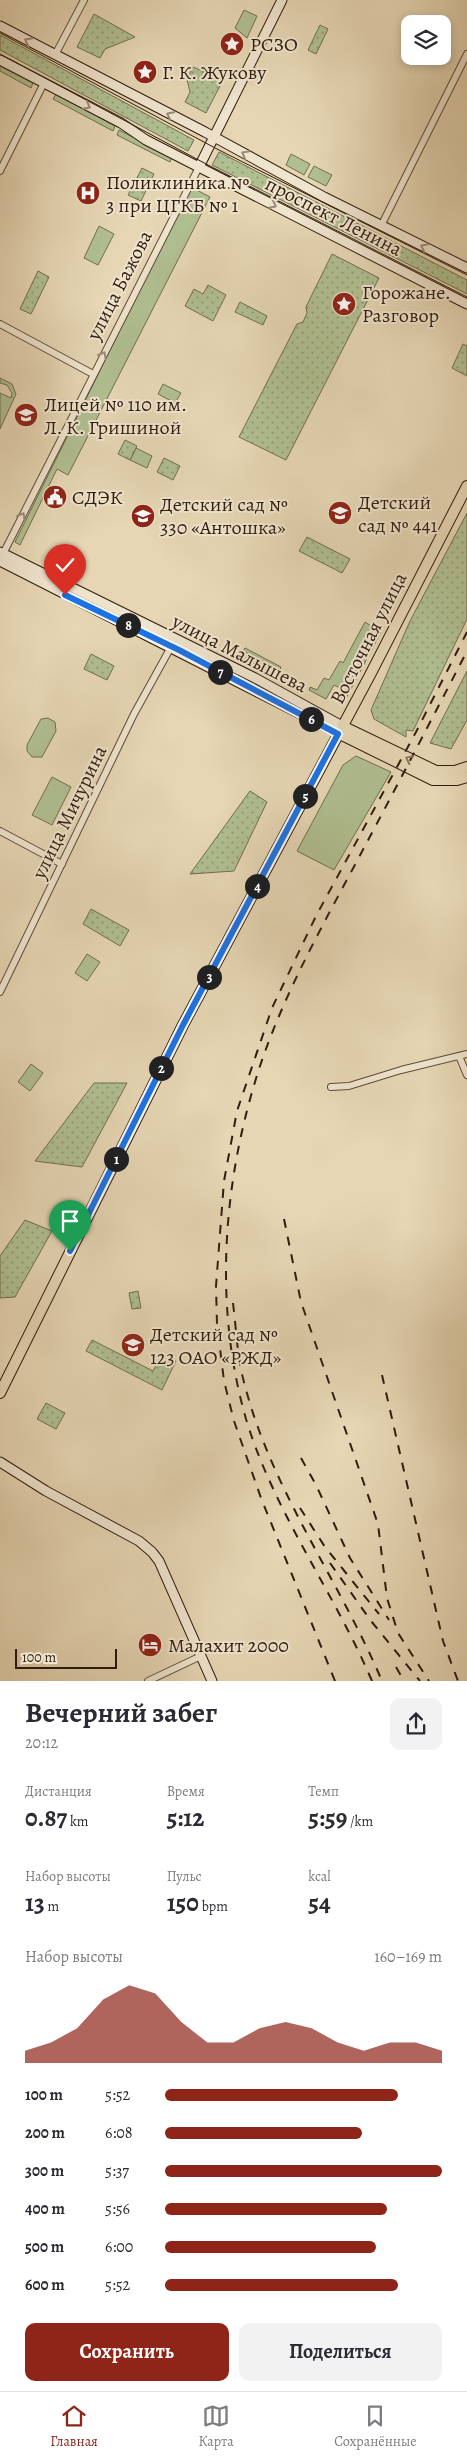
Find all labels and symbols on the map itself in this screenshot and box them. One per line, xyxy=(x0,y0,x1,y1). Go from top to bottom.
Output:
place icon: РСЗО xyxy=(219,31,245,57)
place label: РСЗО xyxy=(250,31,298,58)
one-way arrow xyxy=(24,37,33,47)
place icon: Г. К. Жукову xyxy=(132,59,158,85)
place label: Г. К. Жукову xyxy=(162,59,267,86)
one-way arrow xyxy=(82,100,91,110)
one-way arrow xyxy=(167,111,176,121)
one-way arrow xyxy=(241,150,250,160)
place label: Поликлиника № 3 при ЦГКБ № 1 xyxy=(106,169,249,219)
street label: проспект Ленина xyxy=(261,170,408,263)
hospital icon: Поликлиника № 3 при ЦГКБ № 1 xyxy=(75,180,101,206)
one-way arrow xyxy=(268,199,277,209)
street label: улица Бажова xyxy=(80,225,159,346)
one-way arrow xyxy=(420,243,429,253)
place label: Горожане. Разговор xyxy=(362,279,451,329)
place icon: Горожане. Разговор xyxy=(331,291,357,317)
one-way arrow xyxy=(97,351,107,360)
place label: Лицей № 110 им. Л. К. Гришиной xyxy=(44,391,187,441)
school or university icon: Лицей № 110 им. Л. К. Гришиной xyxy=(13,402,39,428)
public building icon: СДЭК xyxy=(42,484,68,510)
place label: СДЭК xyxy=(72,484,123,511)
place label: Детский сад № 441 xyxy=(358,489,438,539)
place label: Детский сад № 330 «Антошка» xyxy=(160,491,288,541)
school or university icon: Детский сад № 441 xyxy=(327,500,353,526)
school or university icon: Детский сад № 330 «Антошка» xyxy=(130,503,156,529)
one-way arrow xyxy=(16,512,26,521)
pin xyxy=(44,544,86,595)
street label: Восточная улица xyxy=(324,567,414,709)
street label: улица Малышева xyxy=(167,607,313,700)
pin: 8 xyxy=(116,612,140,638)
pin: 7 xyxy=(208,660,232,684)
pin: 6 xyxy=(298,706,324,732)
street label: улица Мичурина xyxy=(25,740,114,884)
one-way arrow xyxy=(405,755,414,765)
pin: 5 xyxy=(292,784,318,808)
pin: 4 xyxy=(244,874,270,898)
pin: 3 xyxy=(196,964,222,990)
pin: 2 xyxy=(148,1056,174,1080)
pin: 1 xyxy=(104,1146,128,1172)
pin xyxy=(49,1200,91,1251)
place label: Детский сад № 123 ОАО «РЖД» xyxy=(150,1321,282,1371)
school or university icon: Детский сад № 123 ОАО «РЖД» xyxy=(120,1332,146,1358)
hotel icon: Малахит 2000 xyxy=(137,1632,163,1658)
place label: Малахит 2000 xyxy=(168,1632,289,1659)
scale bar xyxy=(15,1646,118,1669)

